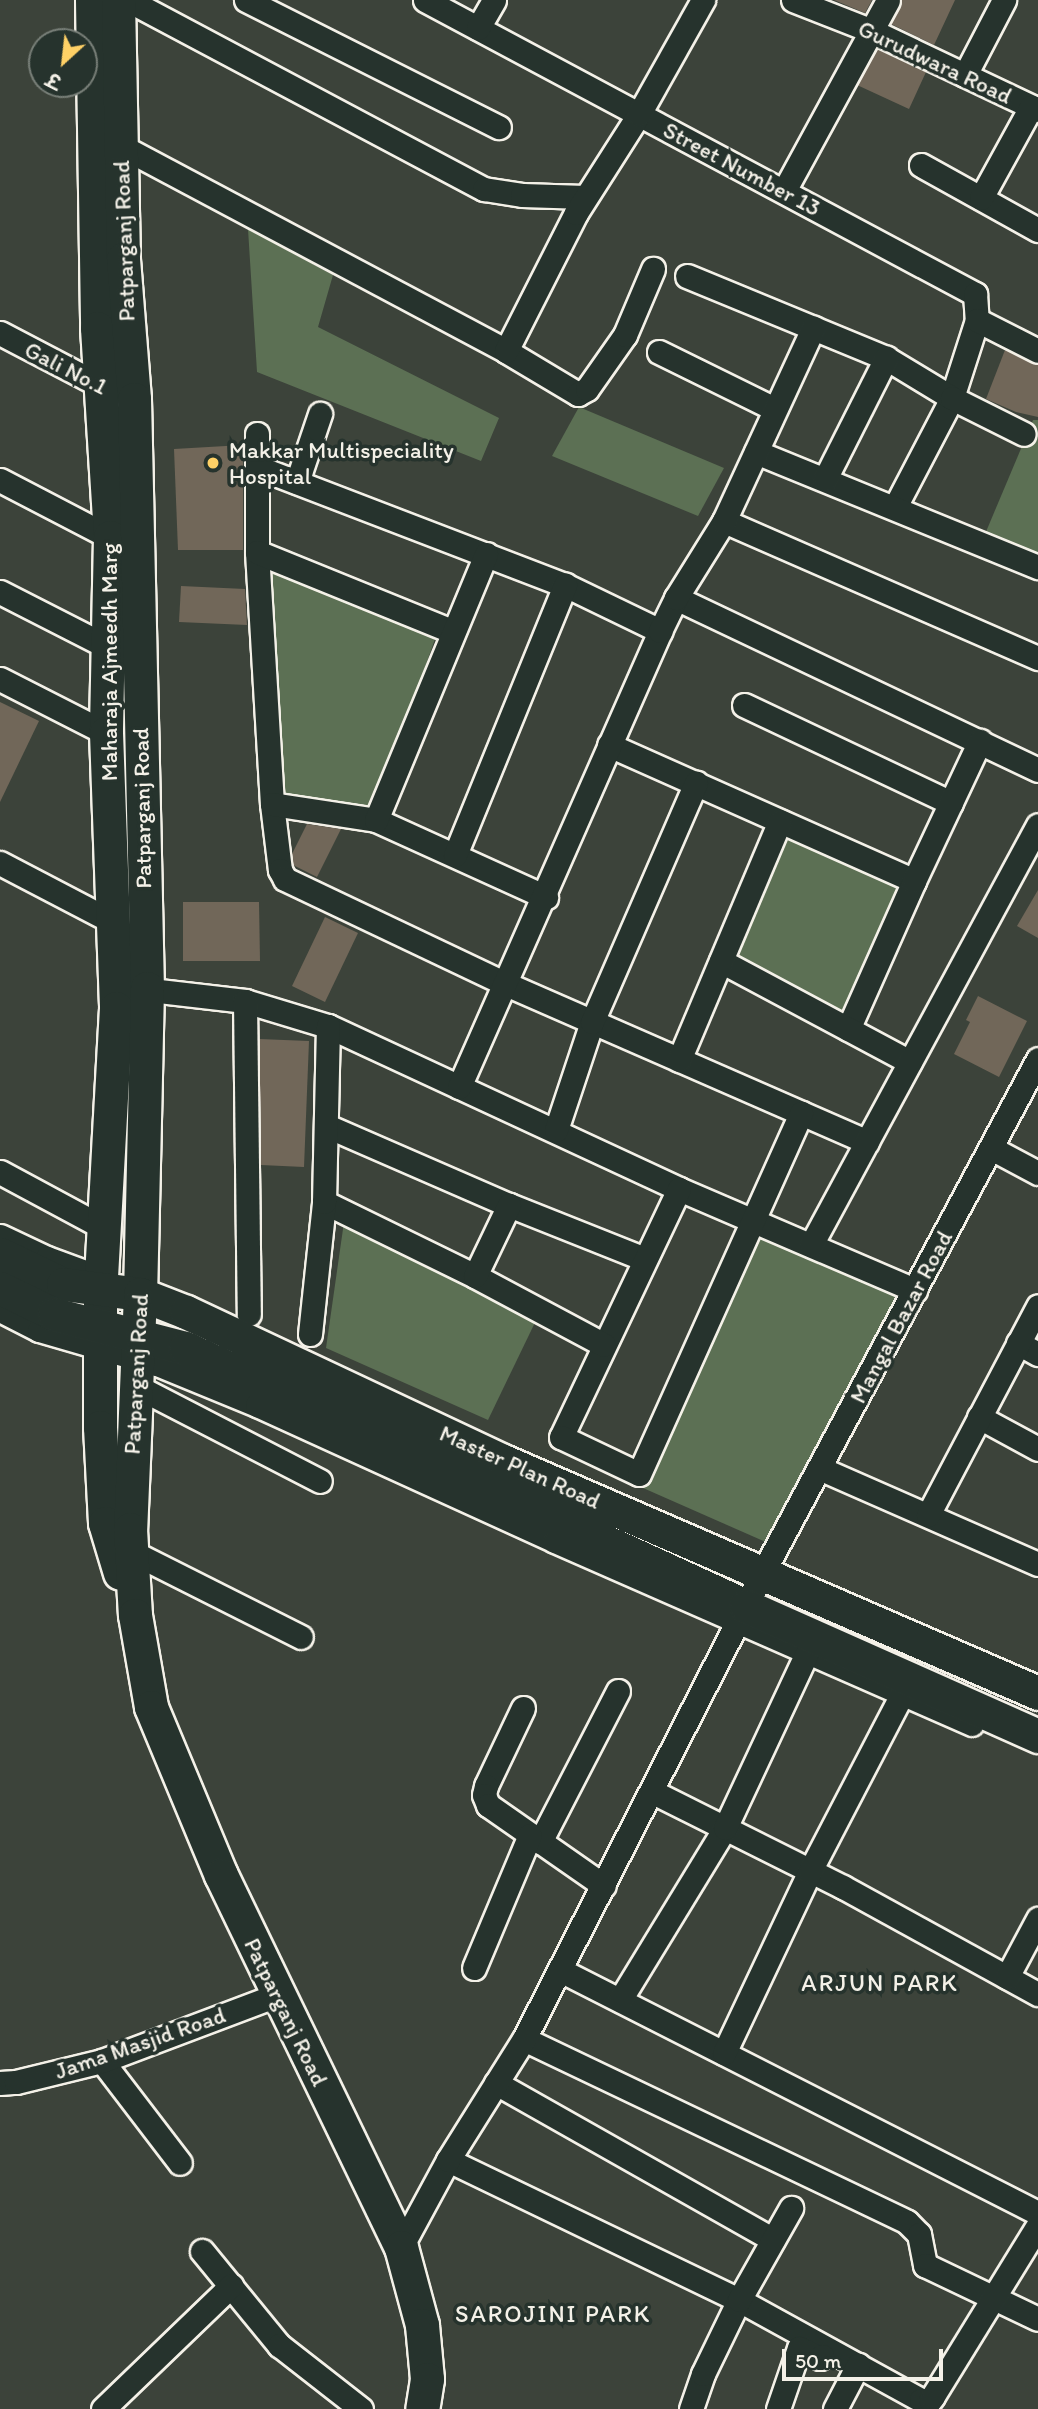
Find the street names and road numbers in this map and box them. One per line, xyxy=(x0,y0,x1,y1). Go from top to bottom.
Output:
street label: Gurudwara Road xyxy=(854,14,1016,110)
street label: Street Number 13 xyxy=(659,116,825,222)
street label: Patparganj Road xyxy=(107,160,141,322)
street label: Gali No.1 xyxy=(20,335,112,401)
street label: Maharaja Ajmeedh Marg xyxy=(95,543,123,781)
street label: Patparganj Road xyxy=(127,727,157,889)
street label: Mangal Bazar Road xyxy=(844,1227,958,1407)
street label: Patparganj Road xyxy=(118,1293,154,1455)
street label: Master Plan Road xyxy=(435,1419,605,1515)
street label: Patparganj Road xyxy=(238,1934,334,2090)
street label: Jama Masjid Road xyxy=(52,2001,228,2085)

